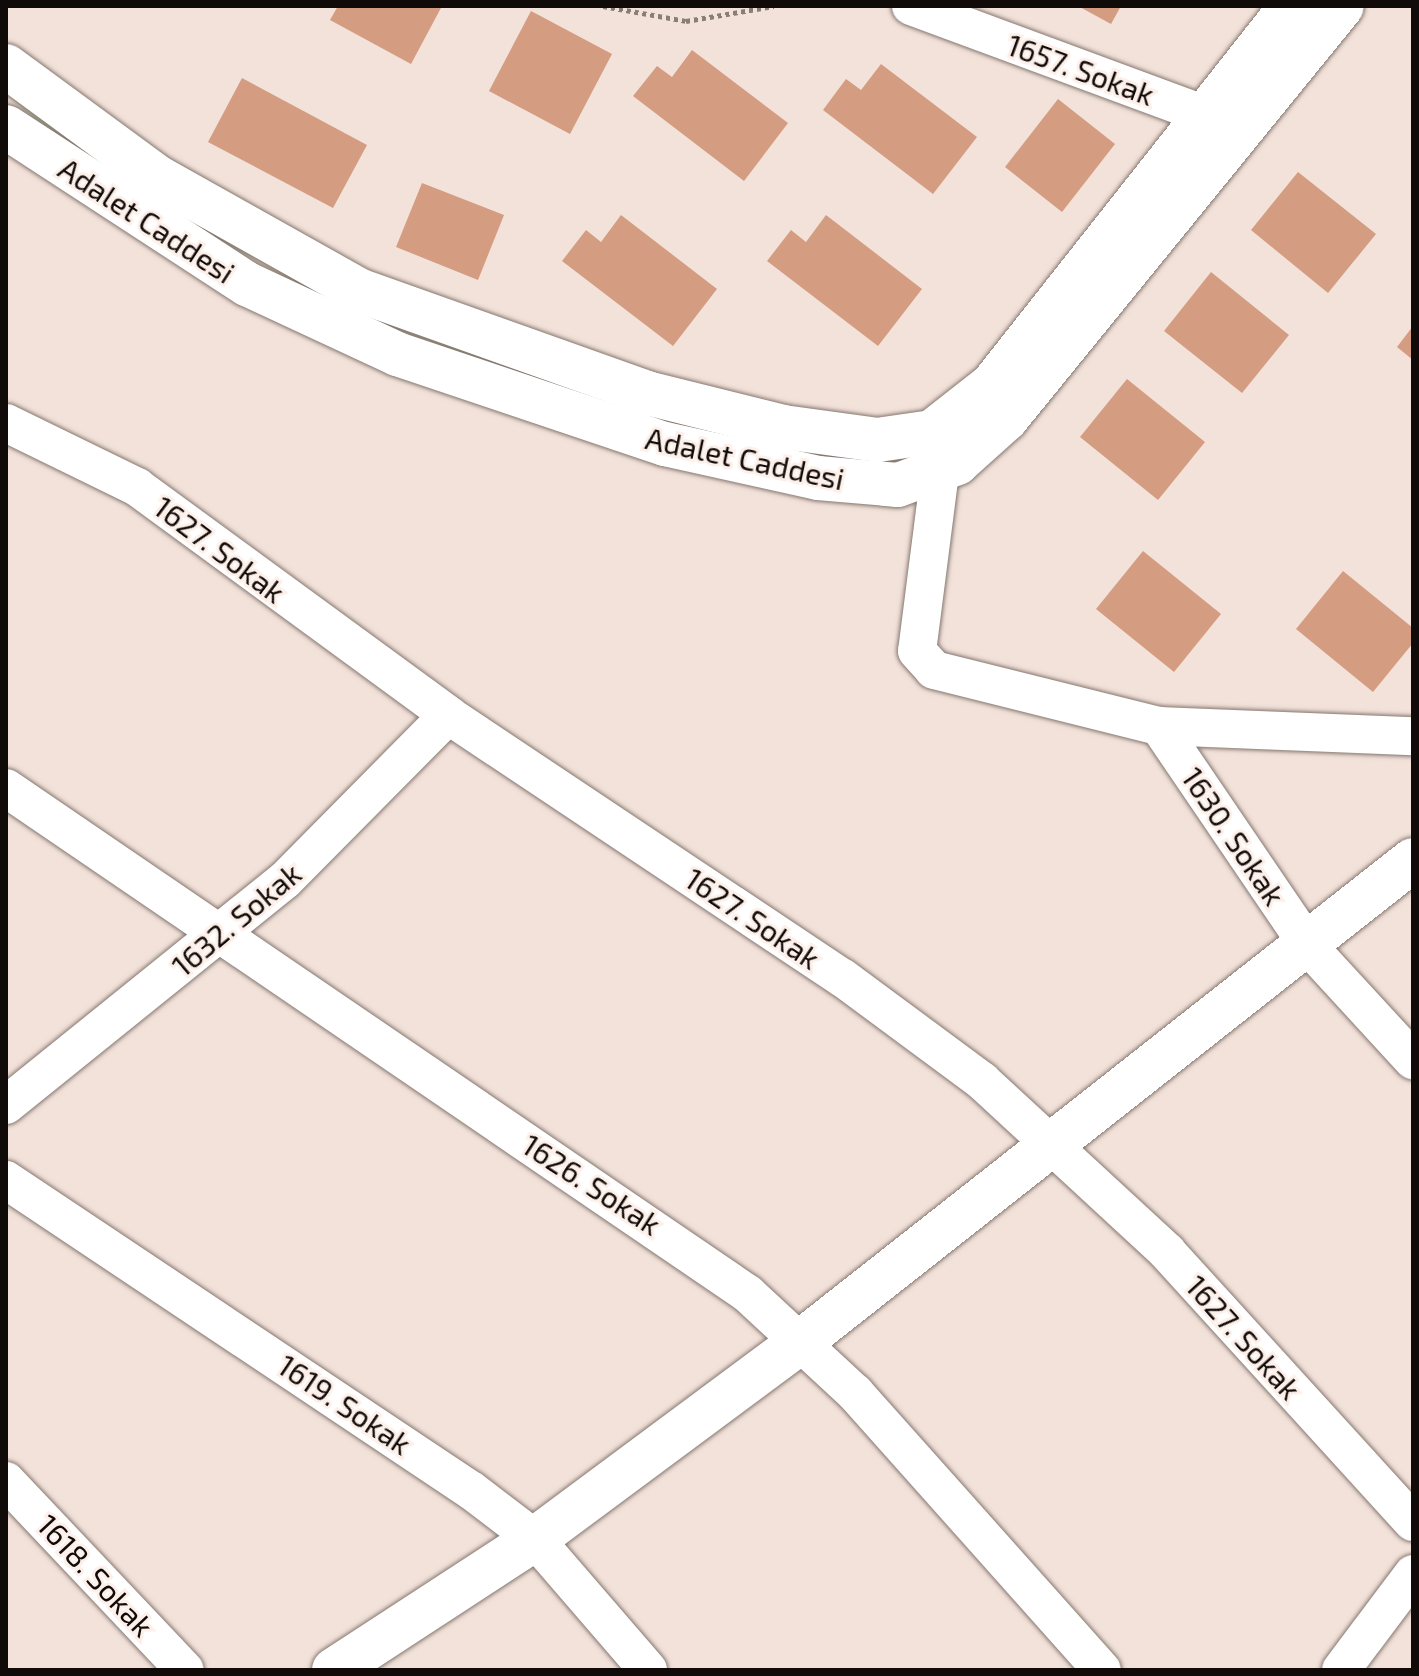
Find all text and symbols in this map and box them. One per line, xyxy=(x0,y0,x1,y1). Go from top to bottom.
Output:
street label: 1657. Sokak xyxy=(1003,26,1159,112)
street label: Adalet Caddesi xyxy=(52,150,242,290)
street label: Adalet Caddesi xyxy=(642,419,848,497)
street label: 1627. Sokak xyxy=(148,488,292,610)
street label: 1630. Sokak xyxy=(1175,760,1293,912)
street label: 1632. Sokak xyxy=(164,855,308,983)
street label: 1627. Sokak xyxy=(679,860,827,976)
street label: 1626. Sokak xyxy=(516,1126,668,1242)
street label: 1627. Sokak xyxy=(1179,1268,1309,1406)
street label: 1619. Sokak xyxy=(272,1346,418,1462)
street label: 1618. Sokak xyxy=(30,1507,162,1643)

